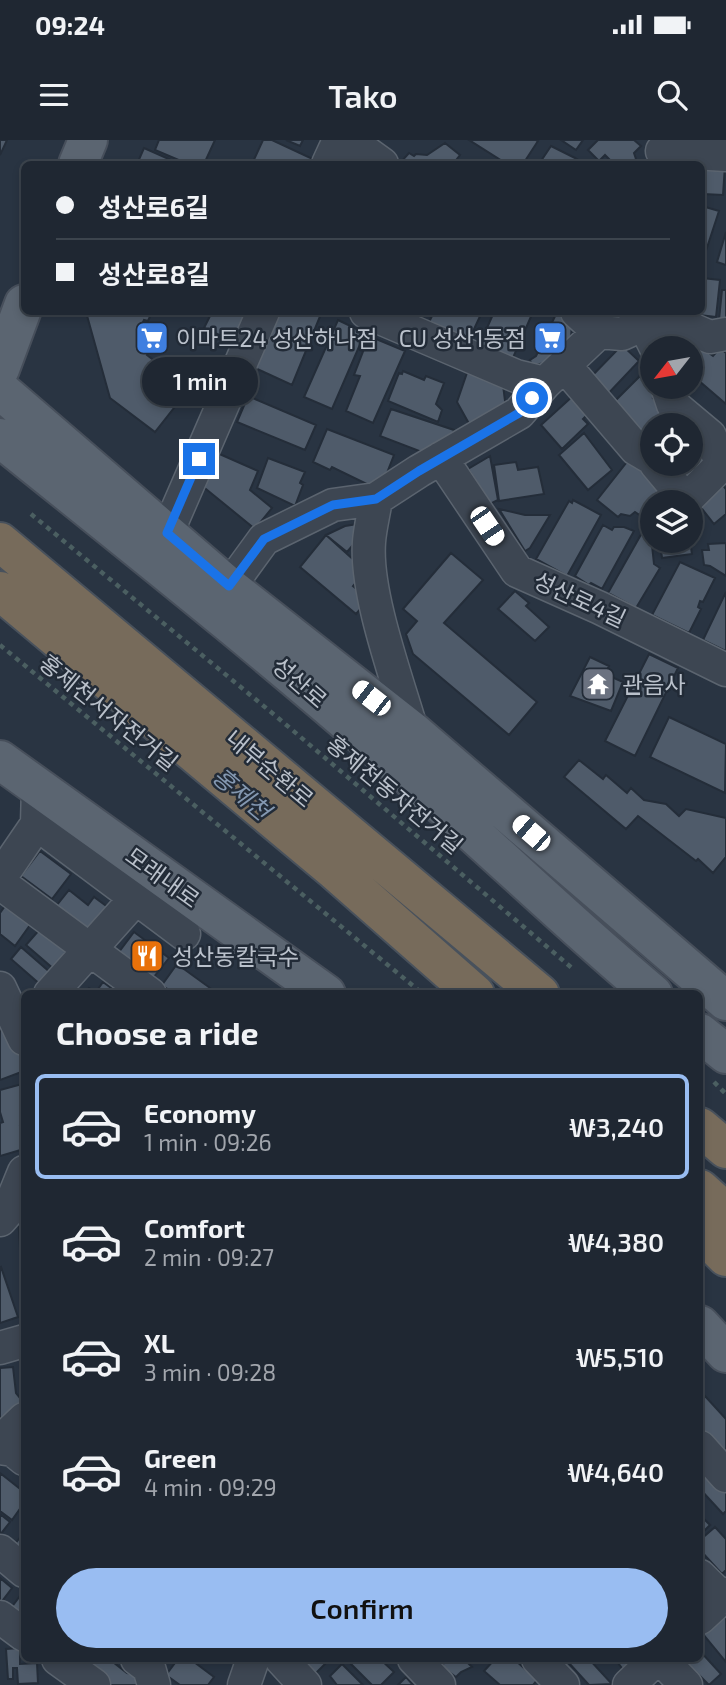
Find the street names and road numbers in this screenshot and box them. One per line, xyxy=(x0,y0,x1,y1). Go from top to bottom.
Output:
street label: 성산로4길 xyxy=(529,565,631,633)
street label: 홍제천서자전거길 xyxy=(34,648,184,776)
street label: 성산로 xyxy=(267,651,333,713)
street label: 내부순환로 xyxy=(220,723,320,813)
street label: 홍제천동자전거길 xyxy=(321,729,469,859)
street label: 모래내로 xyxy=(121,841,205,913)

